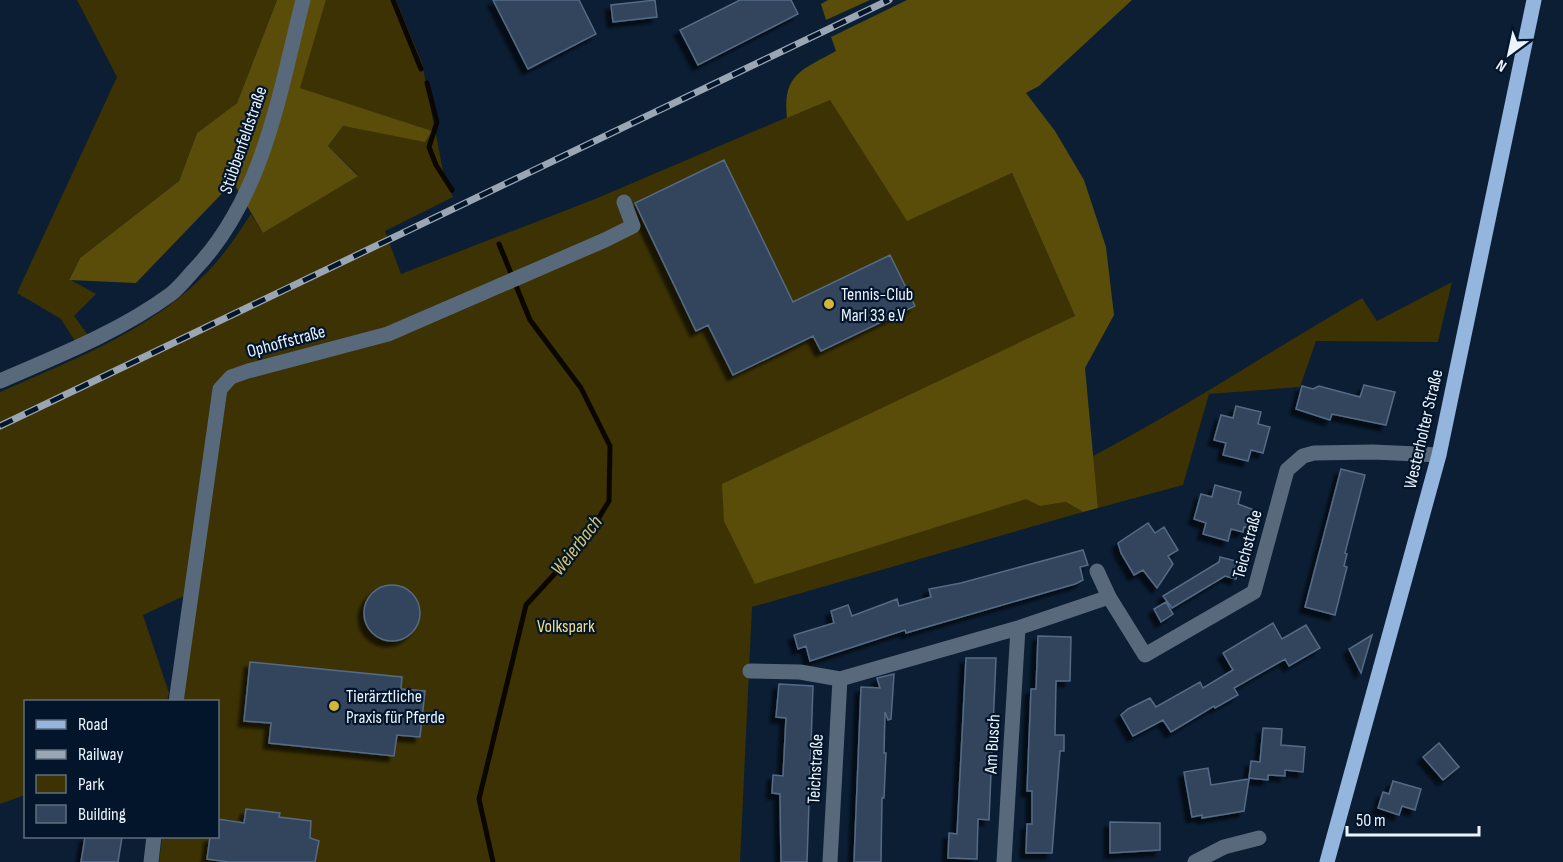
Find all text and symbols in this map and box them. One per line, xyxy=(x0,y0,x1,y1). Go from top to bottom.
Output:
north arrow xyxy=(1479,24,1539,84)
text: N xyxy=(1493,55,1510,76)
street label: Stübbenfeldstraße xyxy=(215,84,272,197)
place label: Tennis-Club Marl 33 e.V xyxy=(841,284,913,326)
marker: Tennis-Club Marl 33 e.V xyxy=(822,297,836,311)
street label: Ophoffstraße xyxy=(245,321,328,362)
street label: Westerholter Straße xyxy=(1400,367,1447,491)
street label: Teichstraße xyxy=(1228,508,1267,581)
water label: Weierbach xyxy=(546,511,608,580)
park label: Volkspark xyxy=(537,616,595,637)
place label: Tierärztliche Praxis für Pferde xyxy=(346,686,445,728)
marker: Tierärztliche Praxis für Pferde xyxy=(327,699,341,713)
legend xyxy=(24,700,219,838)
text: Road xyxy=(78,714,108,735)
street label: Am Busch xyxy=(980,714,1005,775)
street label: Teichstraße xyxy=(803,733,828,805)
text: Railway xyxy=(78,744,123,765)
text: Park xyxy=(78,774,104,795)
scale bar xyxy=(1347,799,1479,837)
text: Building xyxy=(78,804,126,825)
text: 50 m xyxy=(1356,810,1386,831)

